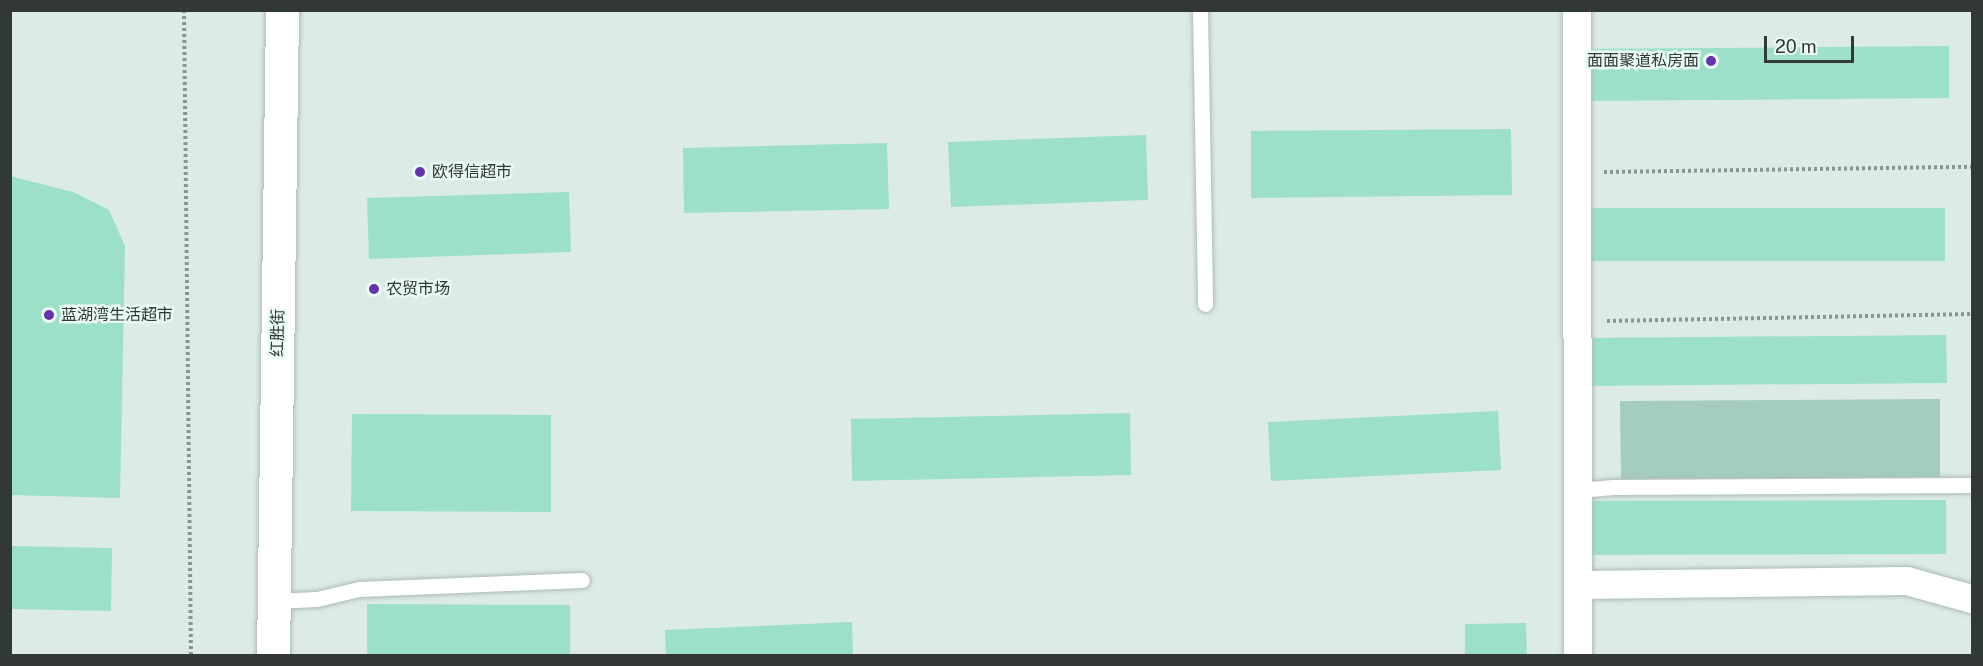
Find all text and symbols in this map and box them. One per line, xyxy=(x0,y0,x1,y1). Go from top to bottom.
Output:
scale bar xyxy=(1767,24,1857,62)
text: 20 m xyxy=(1775,36,1817,57)
place label: 面面聚道私房面 xyxy=(1587,51,1699,71)
marker: 面面聚道私房面 xyxy=(1704,54,1718,68)
place label: 欧得信超市 xyxy=(432,162,512,182)
marker: 欧得信超市 xyxy=(413,165,427,179)
place label: 农贸市场 xyxy=(386,279,450,299)
marker: 农贸市场 xyxy=(367,282,381,296)
place label: 蓝湖湾生活超市 xyxy=(61,305,173,325)
marker: 蓝湖湾生活超市 xyxy=(42,308,56,322)
street label: 红胜街 xyxy=(268,309,288,357)

